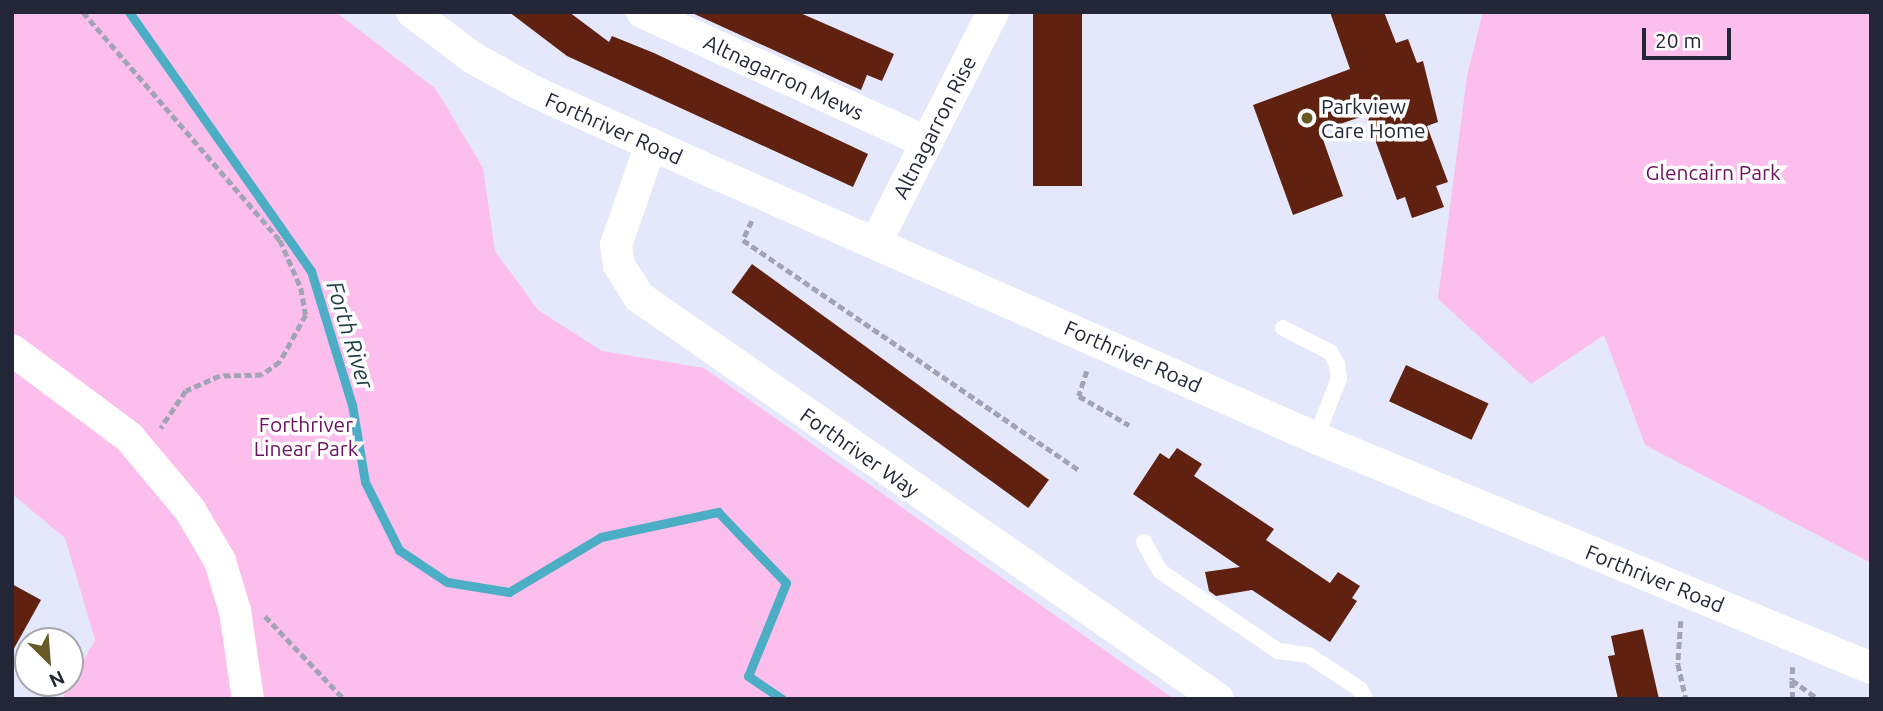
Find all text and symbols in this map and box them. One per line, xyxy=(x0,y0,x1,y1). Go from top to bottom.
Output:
scale bar xyxy=(1645,14,1734,58)
text: 20 m xyxy=(1655,28,1702,52)
street label: Altnagarron Mews xyxy=(700,29,868,125)
street label: Altnagarron Rise xyxy=(887,51,981,203)
street label: Forthriver Road xyxy=(541,86,687,170)
place label: Parkview Care Home xyxy=(1321,93,1426,143)
marker: Parkview Care Home xyxy=(1299,110,1315,126)
park label: Glencairn Park xyxy=(1645,159,1781,185)
water label: Forth River xyxy=(321,278,379,392)
street label: Forthriver Road xyxy=(1060,314,1206,398)
street label: Forthriver Way xyxy=(796,402,924,502)
park label: Forthriver Linear Park xyxy=(254,411,358,461)
street label: Forthriver Road xyxy=(1582,539,1728,617)
north arrow xyxy=(14,627,84,697)
text: N xyxy=(46,666,68,692)

